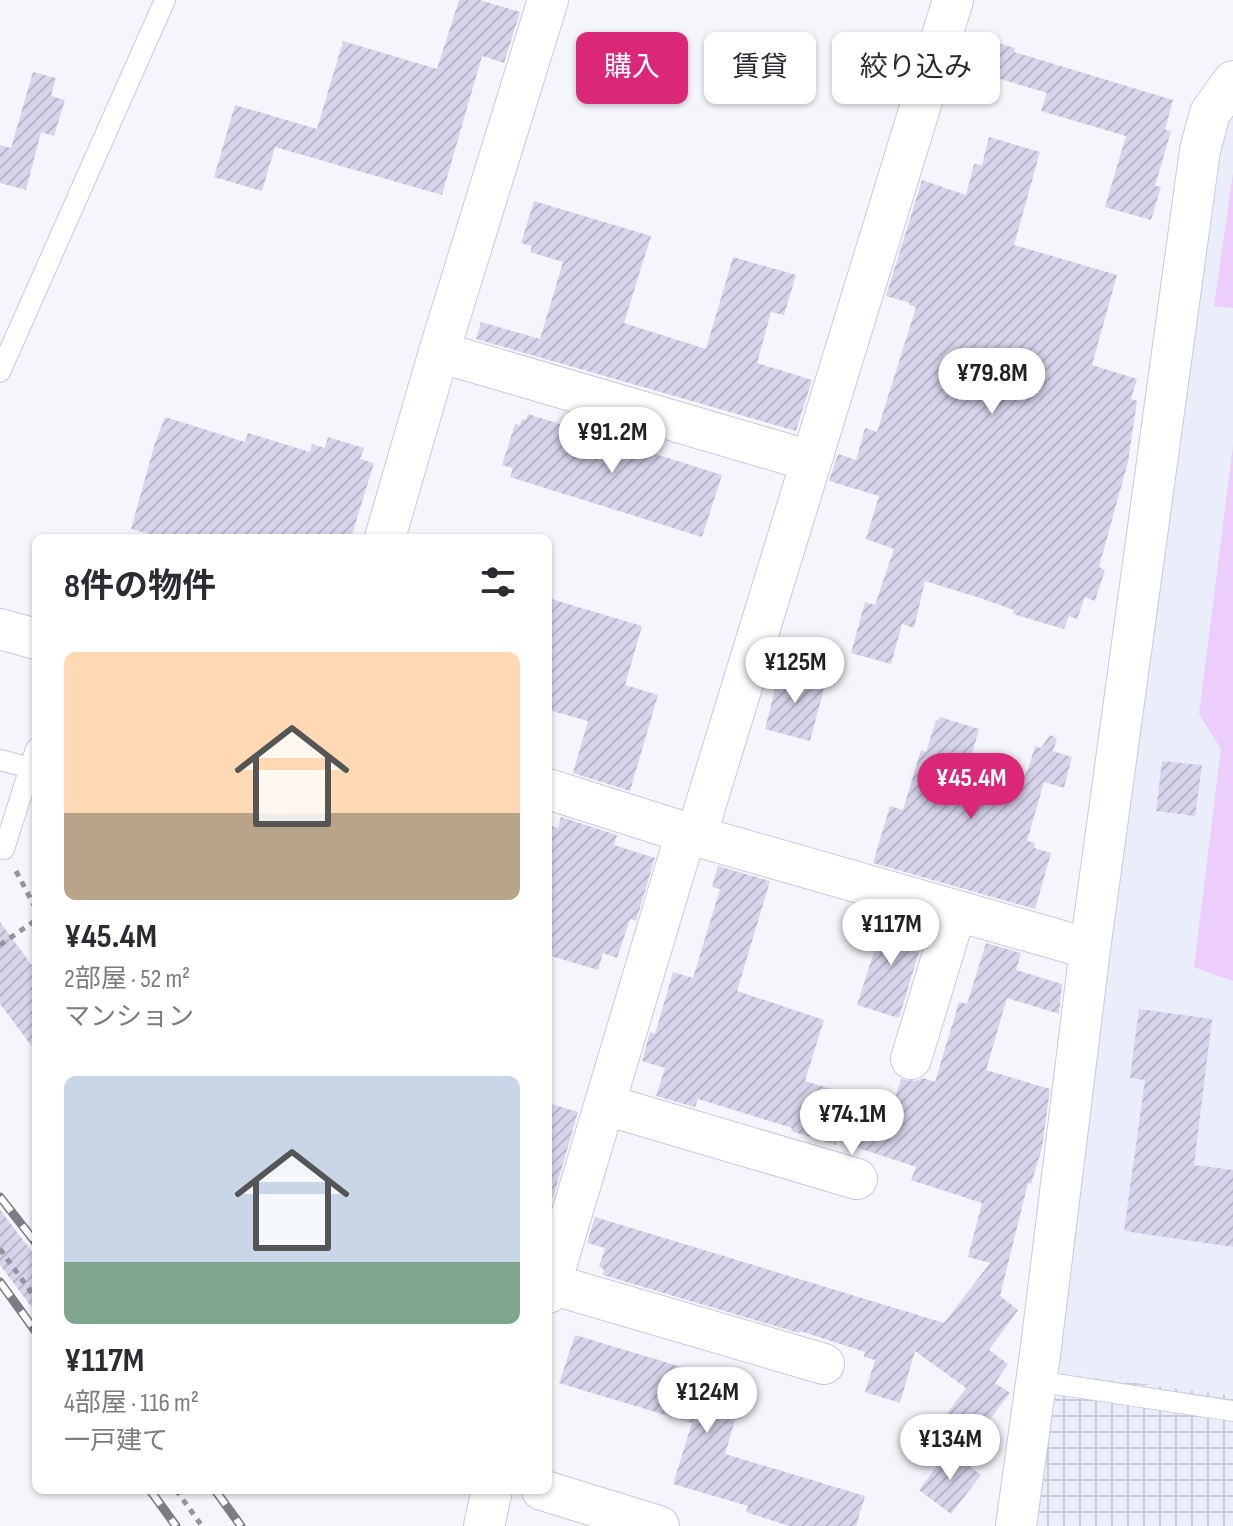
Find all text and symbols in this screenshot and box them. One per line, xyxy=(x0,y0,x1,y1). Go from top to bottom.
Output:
chip: 購入 xyxy=(576,32,688,104)
chip: 賃貸 xyxy=(704,32,816,104)
chip: 絞り込み xyxy=(832,32,1000,104)
pin: ¥79.8M xyxy=(927,348,1057,416)
text: ¥79.8M xyxy=(956,358,1028,389)
pin: ¥91.2M xyxy=(547,407,677,475)
text: ¥91.2M xyxy=(577,417,647,448)
icon: filters xyxy=(476,560,520,604)
text: 8件の物件 xyxy=(64,566,216,607)
pin: ¥125M xyxy=(739,637,851,705)
text: ¥125M xyxy=(763,647,827,678)
icon: home xyxy=(220,704,364,848)
pin: ¥45.4M xyxy=(906,753,1036,821)
text: ¥45.4M xyxy=(935,763,1007,794)
pin: ¥117M xyxy=(835,899,947,967)
text: ¥117M xyxy=(860,909,922,940)
text: ¥45.4M xyxy=(64,916,157,957)
text: 2部屋 · 52 m² xyxy=(64,964,190,995)
text: マンション xyxy=(64,1002,194,1033)
pin: ¥74.1M xyxy=(787,1089,917,1157)
text: ¥74.1M xyxy=(818,1099,886,1130)
icon: home xyxy=(220,1128,364,1272)
text: ¥117M xyxy=(64,1340,144,1381)
pin: ¥124M xyxy=(651,1367,763,1435)
text: ¥124M xyxy=(675,1377,739,1408)
text: 4部屋 · 116 m² xyxy=(64,1388,199,1419)
pin: ¥134M xyxy=(894,1414,1006,1482)
text: ¥134M xyxy=(918,1424,982,1455)
text: 一戸建て xyxy=(64,1426,168,1457)

